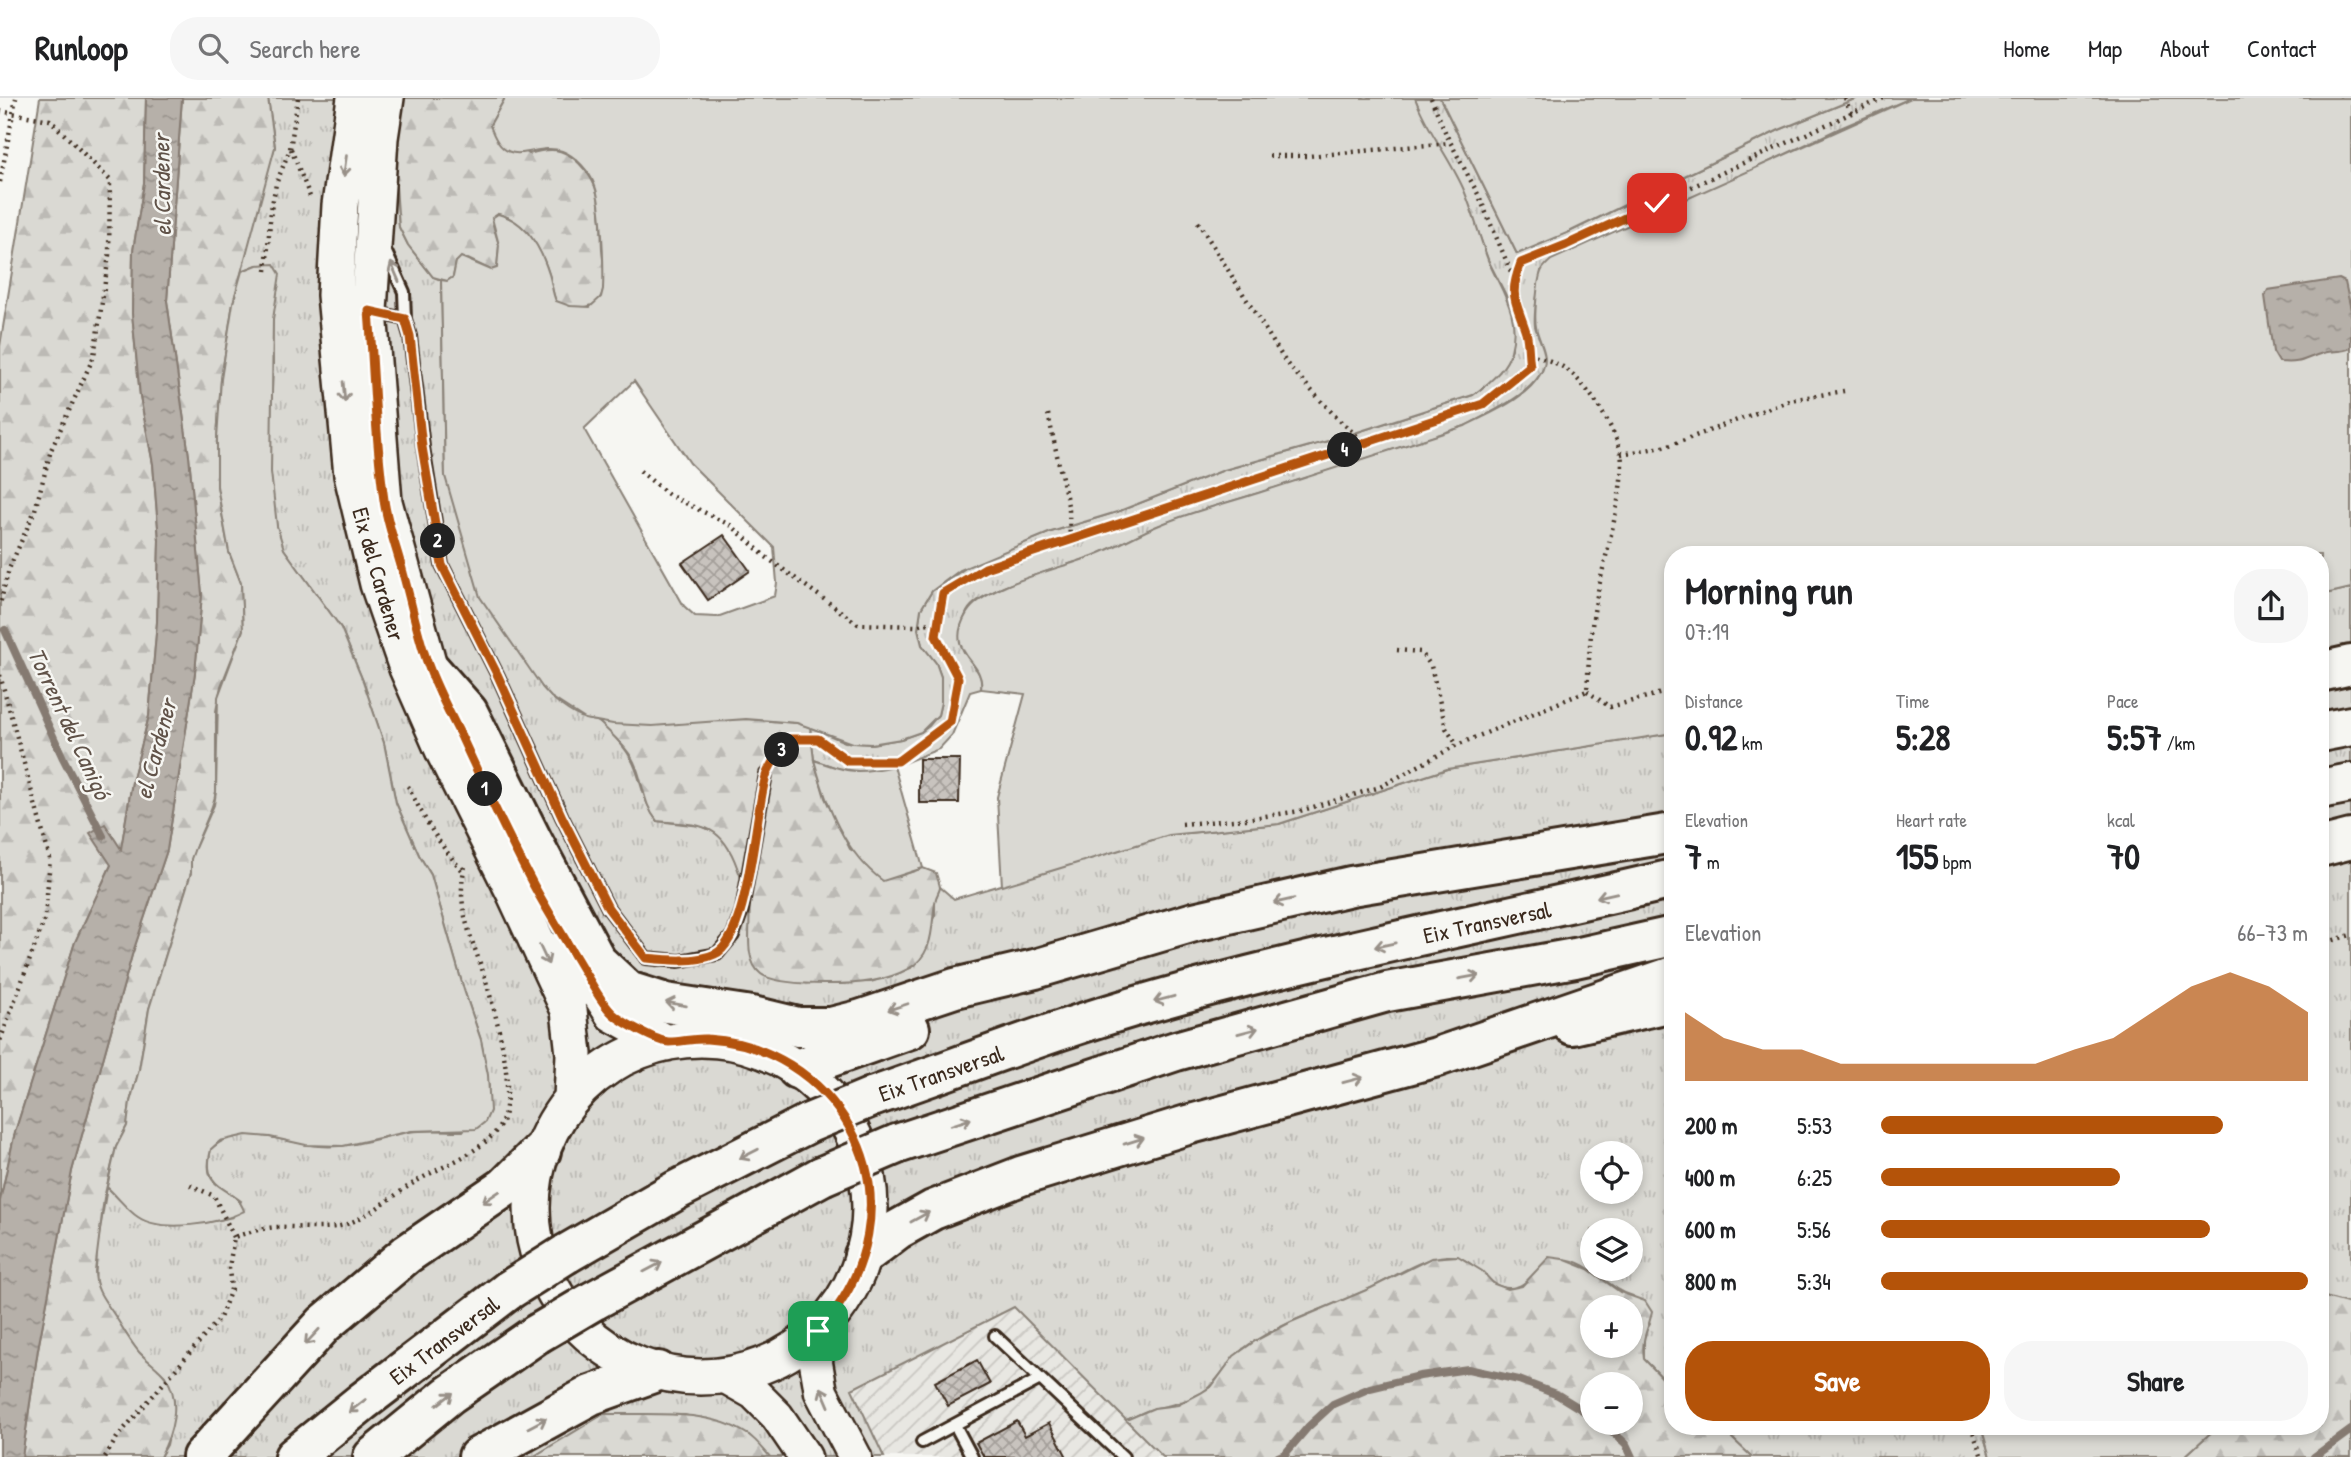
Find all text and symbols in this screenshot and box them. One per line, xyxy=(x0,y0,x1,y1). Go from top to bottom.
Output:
search box xyxy=(170,17,660,80)
text: Runloop xyxy=(35,26,128,70)
icon: search xyxy=(194,29,232,67)
text: Search here xyxy=(250,31,361,66)
text: Home xyxy=(2003,32,2050,64)
text: Map xyxy=(2088,32,2122,64)
text: About xyxy=(2160,32,2209,64)
text: Contact xyxy=(2247,32,2316,64)
water label: el Cardener xyxy=(144,131,178,236)
one-way arrow xyxy=(339,154,352,176)
pin xyxy=(1627,173,1687,233)
icon: check xyxy=(1638,184,1676,222)
one-way arrow xyxy=(388,262,401,283)
one-way arrow xyxy=(338,380,351,403)
pin: 4 xyxy=(1328,432,1362,468)
text: 4 xyxy=(1341,436,1348,462)
street label: Eix del Cardener xyxy=(345,504,413,644)
pin: 2 xyxy=(420,524,456,558)
text: 2 xyxy=(433,527,442,553)
text: Morning run xyxy=(1685,564,1853,616)
button: share xyxy=(2234,569,2308,643)
text: 07:19 xyxy=(1685,616,1729,647)
water label: Torrent del Canigó xyxy=(20,642,120,806)
text: Distance xyxy=(1685,688,1743,714)
text: Time xyxy=(1896,688,1930,714)
text: Pace xyxy=(2107,688,2139,714)
water label: el Cardener xyxy=(126,693,184,802)
text: 0.92 xyxy=(1685,714,1737,761)
text: 5:28 xyxy=(1896,714,1950,761)
text: 5:57 xyxy=(2107,714,2162,761)
text: km xyxy=(1737,730,1763,756)
text: /km xyxy=(2162,730,2195,756)
pin: 3 xyxy=(764,732,800,768)
text: 3 xyxy=(777,736,786,762)
pin: 1 xyxy=(468,772,503,806)
text: 1 xyxy=(481,775,488,801)
text: Elevation xyxy=(1685,807,1748,833)
text: Heart rate xyxy=(1896,807,1967,833)
text: kcal xyxy=(2107,807,2135,833)
text: 7 xyxy=(1685,833,1702,880)
text: 155 xyxy=(1896,833,1938,880)
text: 70 xyxy=(2107,833,2140,880)
text: m xyxy=(1702,849,1720,875)
text: bpm xyxy=(1938,849,1972,875)
one-way arrow xyxy=(1596,889,1619,902)
street label: Eix Transversal xyxy=(1420,893,1555,951)
one-way arrow xyxy=(1273,895,1296,909)
text: Elevation xyxy=(1685,917,1761,948)
text: 66–73 m xyxy=(2237,917,2308,948)
one-way arrow xyxy=(1374,938,1397,952)
one-way arrow xyxy=(538,944,551,965)
one-way arrow xyxy=(1457,970,1480,984)
one-way arrow xyxy=(1153,993,1176,1006)
one-way arrow xyxy=(665,997,688,1010)
one-way arrow xyxy=(888,1002,910,1014)
one-way arrow xyxy=(1237,1023,1259,1036)
street label: Eix Transversal xyxy=(874,1037,1008,1109)
one-way arrow xyxy=(1342,1072,1364,1085)
text: 200 m xyxy=(1685,1110,1737,1141)
text: 5:53 xyxy=(1797,1110,1832,1141)
one-way arrow xyxy=(950,1115,972,1127)
one-way arrow xyxy=(1123,1134,1145,1147)
map controls xyxy=(1580,1141,1643,1435)
button: locate xyxy=(1580,1141,1643,1204)
one-way arrow xyxy=(739,1147,759,1161)
text: 400 m xyxy=(1685,1162,1735,1193)
text: 6:25 xyxy=(1797,1162,1832,1193)
one-way arrow xyxy=(482,1190,501,1204)
one-way arrow xyxy=(909,1210,930,1223)
text: 600 m xyxy=(1685,1214,1736,1245)
text: 5:56 xyxy=(1797,1214,1831,1245)
button: layers xyxy=(1580,1218,1643,1281)
one-way arrow xyxy=(642,1259,662,1273)
text: 800 m xyxy=(1685,1266,1737,1297)
text: 5:34 xyxy=(1797,1266,1831,1297)
street label: Eix Transversal xyxy=(383,1288,506,1391)
button: + xyxy=(1580,1295,1643,1358)
pin xyxy=(788,1301,848,1361)
icon: arrive xyxy=(799,1312,837,1350)
one-way arrow xyxy=(304,1328,320,1346)
button: Save xyxy=(1685,1341,1990,1421)
button: Share xyxy=(2004,1341,2308,1421)
button: − xyxy=(1580,1372,1643,1435)
one-way arrow xyxy=(817,1387,830,1408)
one-way arrow xyxy=(436,1391,454,1406)
one-way arrow xyxy=(349,1398,367,1413)
one-way arrow xyxy=(526,1416,547,1429)

